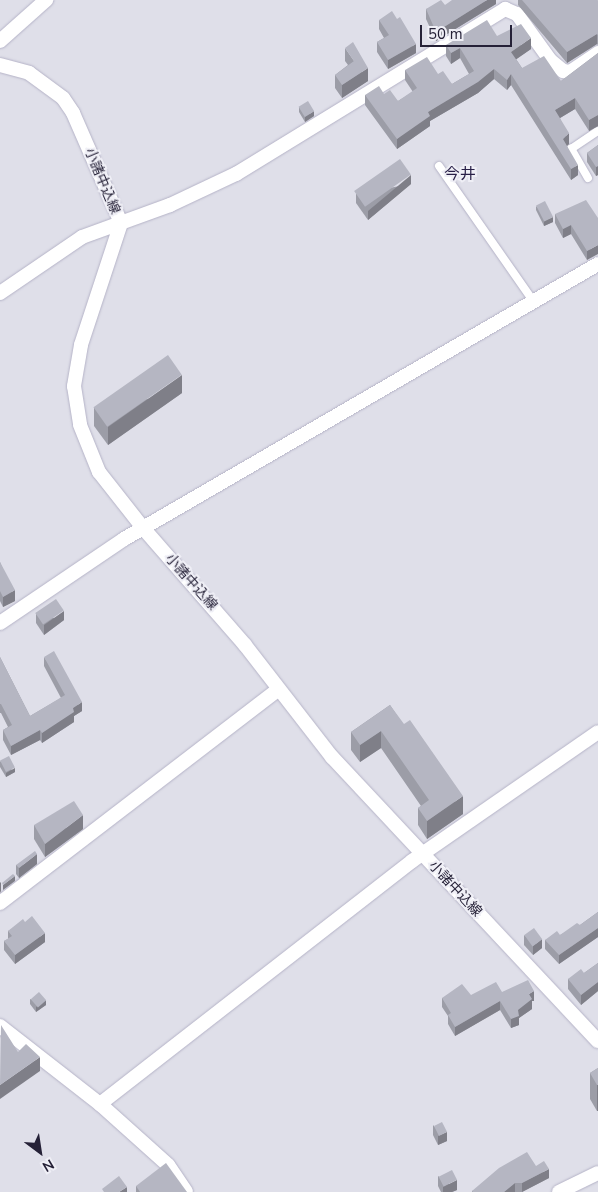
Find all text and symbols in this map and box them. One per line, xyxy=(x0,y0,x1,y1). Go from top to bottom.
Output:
scale bar xyxy=(423,15,516,47)
text: 50 m xyxy=(428,24,463,44)
street label: 小諸中込線 xyxy=(81,146,123,216)
district label: 今井 xyxy=(444,164,476,184)
street label: 小諸中込線 xyxy=(161,550,221,614)
street label: 小諸中込線 xyxy=(425,858,485,920)
north arrow xyxy=(15,1127,65,1177)
text: N xyxy=(39,1154,57,1176)

